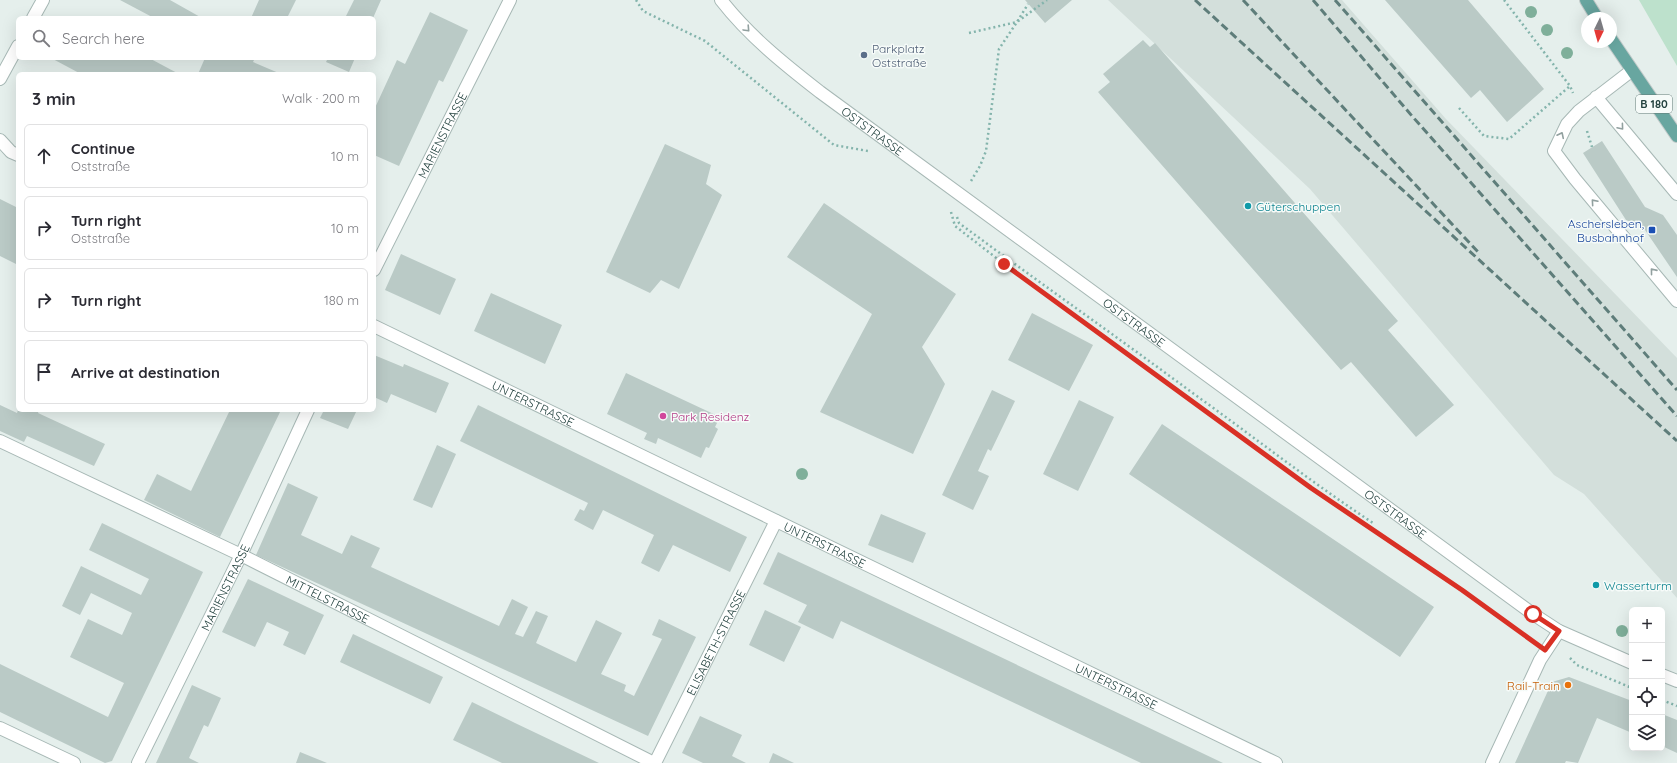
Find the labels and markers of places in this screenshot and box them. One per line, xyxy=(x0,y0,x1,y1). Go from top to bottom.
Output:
place label: Parkplatz Oststraße xyxy=(872,41,927,70)
marker: Parkplatz Oststraße xyxy=(859,50,869,60)
place label: Güterschuppen xyxy=(1256,199,1340,214)
marker: Güterschuppen xyxy=(1243,201,1253,211)
place label: Aschersleben, Busbahnhof xyxy=(1568,216,1645,245)
marker: Aschersleben, Busbahnhof xyxy=(1647,225,1657,235)
place label: Park Residenz xyxy=(671,409,750,424)
marker: Park Residenz xyxy=(658,411,668,421)
place label: Wasserturm xyxy=(1604,578,1672,593)
marker: Wasserturm xyxy=(1591,580,1601,590)
place label: Rail-Train xyxy=(1507,678,1560,693)
marker: Rail-Train xyxy=(1563,680,1573,690)

